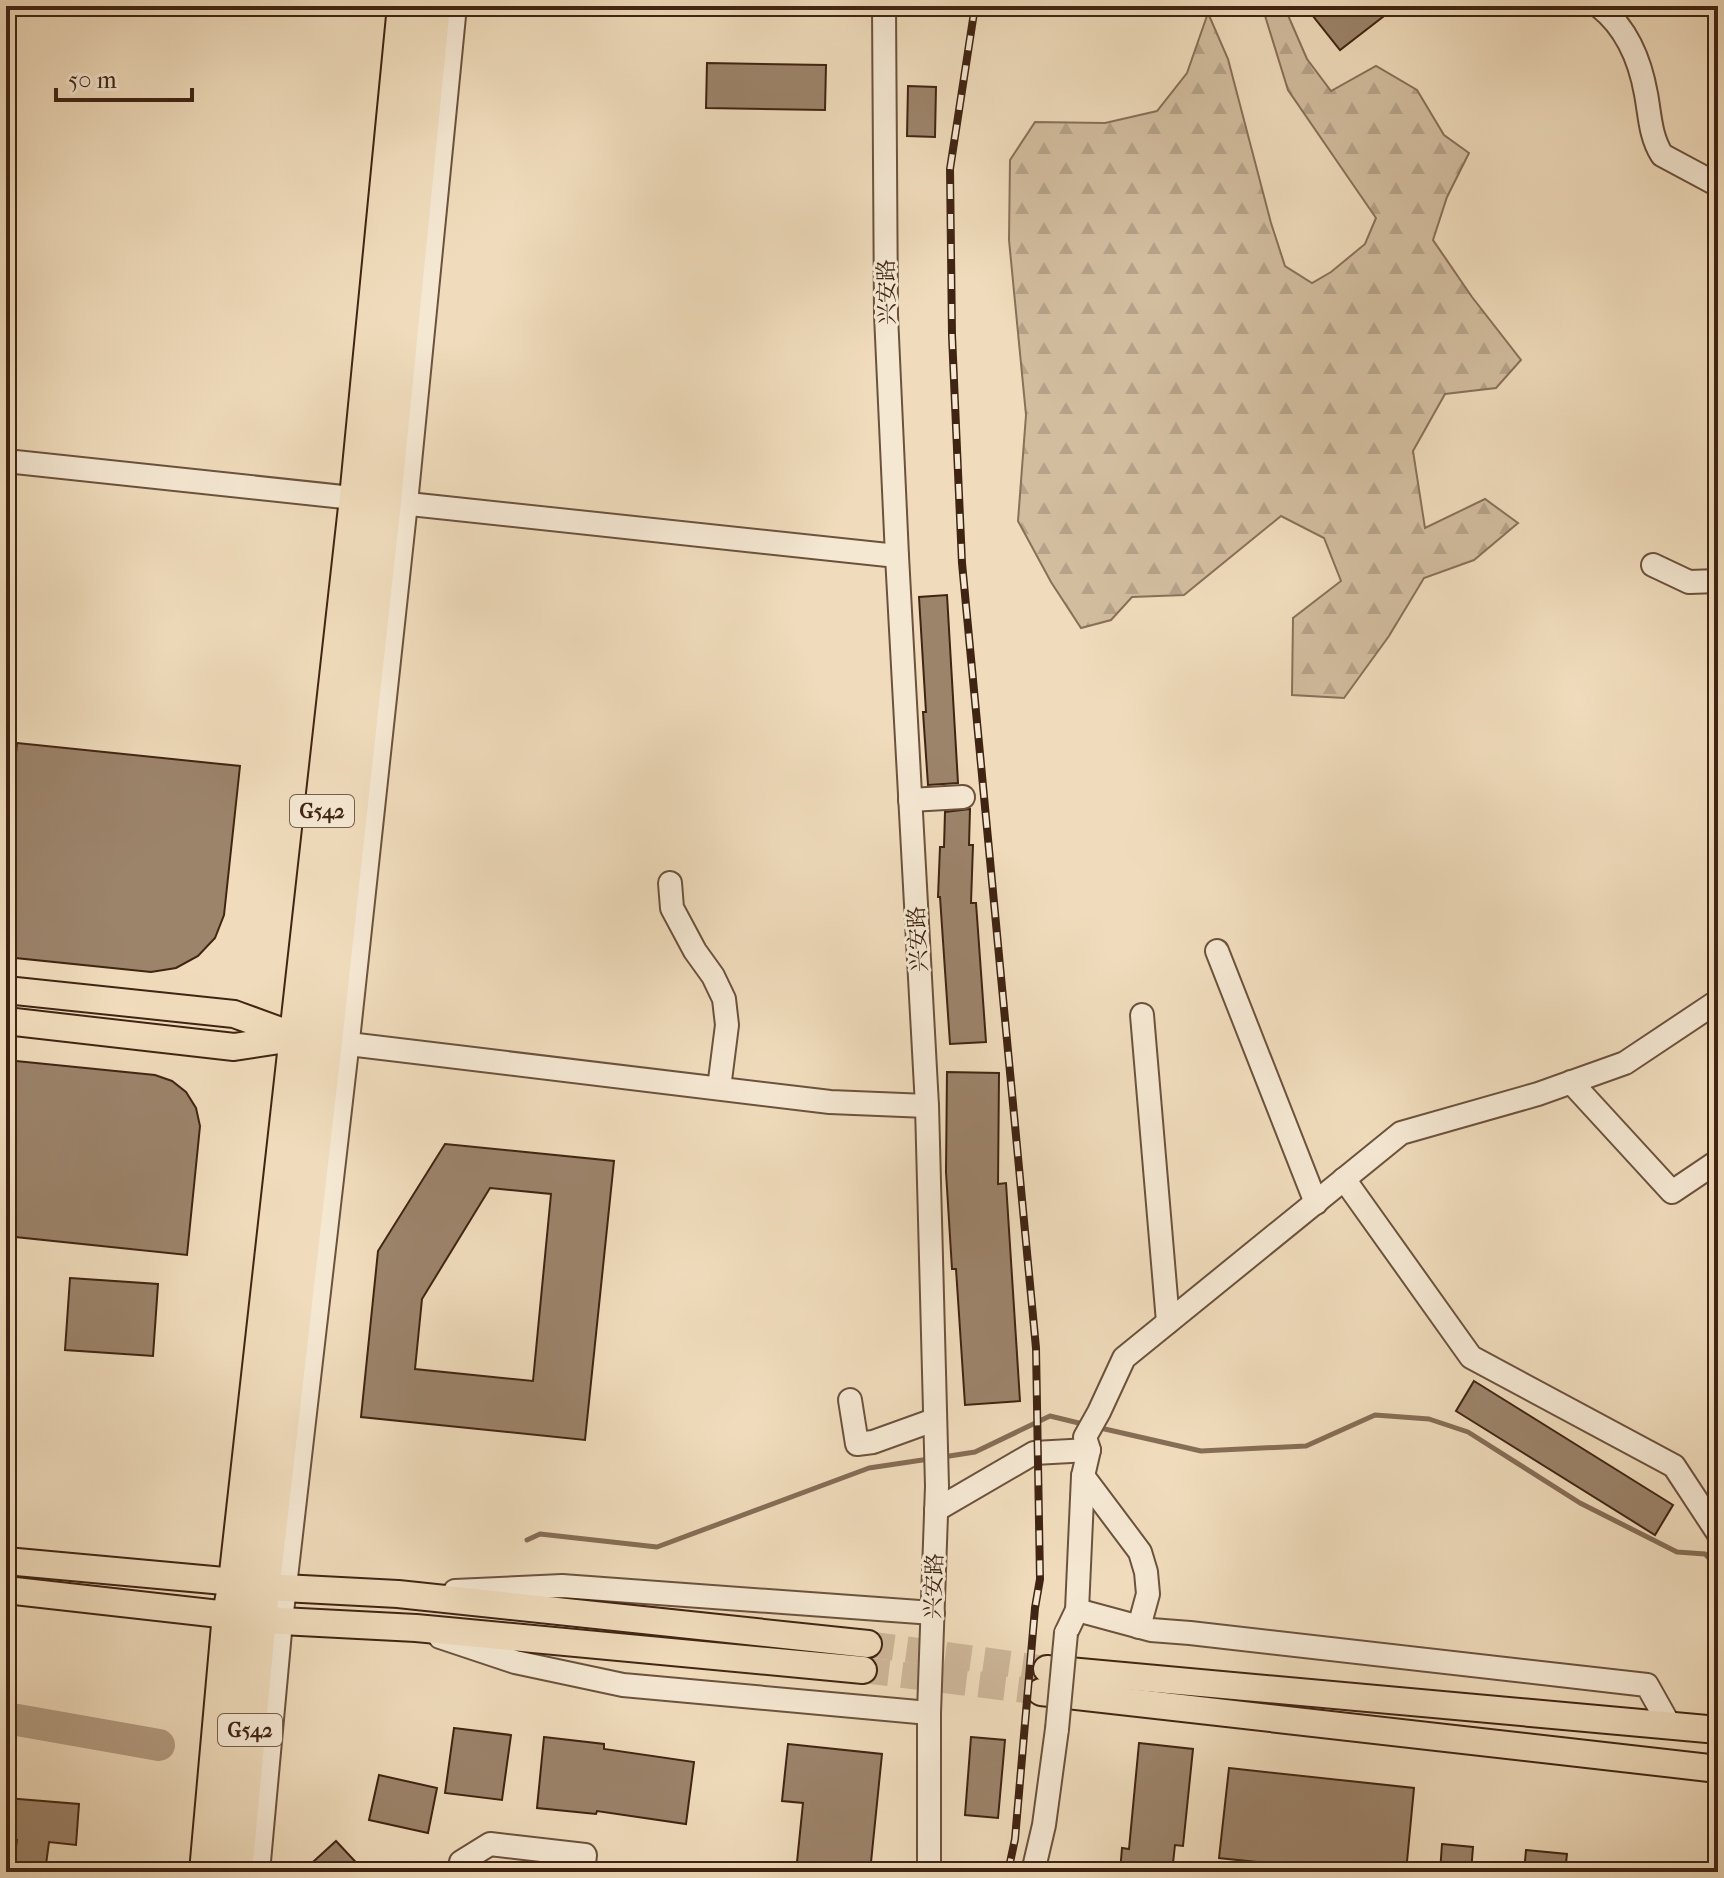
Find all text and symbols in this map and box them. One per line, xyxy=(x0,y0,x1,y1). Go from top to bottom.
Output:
scale bar xyxy=(56,52,192,102)
text: 50 m xyxy=(68,66,117,94)
street label: 兴安路 xyxy=(873,259,901,325)
road number: G542 xyxy=(290,795,354,827)
street label: 兴安路 xyxy=(903,905,933,973)
street label: 兴安路 xyxy=(920,1553,948,1619)
road number: G542 xyxy=(218,1714,282,1746)

